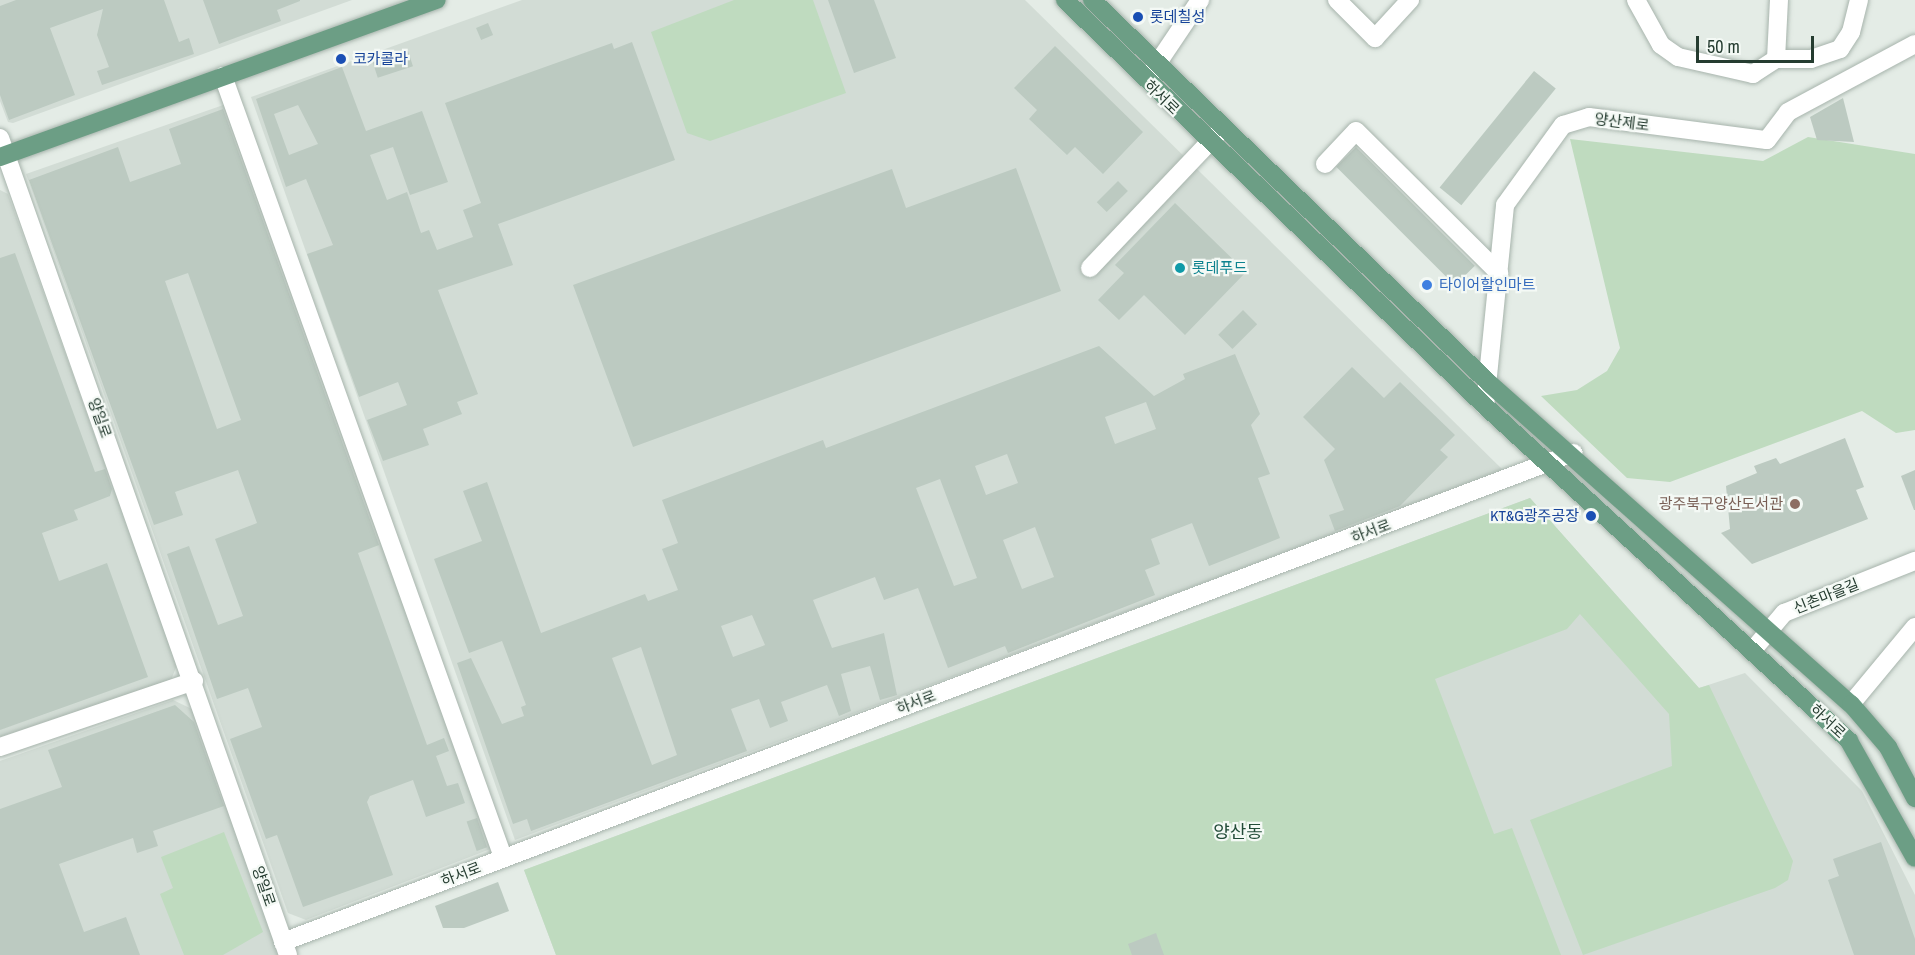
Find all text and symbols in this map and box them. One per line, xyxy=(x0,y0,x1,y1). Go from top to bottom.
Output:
place label: 롯데칠성 xyxy=(1150,8,1205,26)
marker: 롯데칠성 xyxy=(1131,10,1145,24)
scale bar xyxy=(1699,24,1818,62)
text: 50 m xyxy=(1707,34,1740,59)
place label: 코카콜라 xyxy=(353,50,408,68)
marker: 코카콜라 xyxy=(334,52,348,66)
street label: 하서로 xyxy=(1141,76,1183,118)
street label: 양산제로 xyxy=(1594,110,1650,134)
place label: 롯데푸드 xyxy=(1192,259,1247,277)
marker: 롯데푸드 xyxy=(1173,261,1187,275)
place label: 타이어할인마트 xyxy=(1439,276,1536,294)
marker: 타이어할인마트 xyxy=(1420,278,1434,292)
street label: 양일로 xyxy=(84,395,116,441)
place label: 광주북구양산도서관 xyxy=(1659,495,1783,513)
marker: 광주북구양산도서관 xyxy=(1788,497,1802,511)
place label: KT&G광주공장 xyxy=(1490,507,1579,525)
marker: KT&G광주공장 xyxy=(1584,509,1598,523)
street label: 하서로 xyxy=(1348,515,1394,547)
street label: 신촌마을길 xyxy=(1791,575,1861,617)
street label: 하서로 xyxy=(893,686,939,718)
street label: 하서로 xyxy=(1807,700,1849,742)
district label: 양산동 xyxy=(1213,821,1263,843)
street label: 하서로 xyxy=(438,858,484,890)
street label: 양일로 xyxy=(249,863,279,909)

